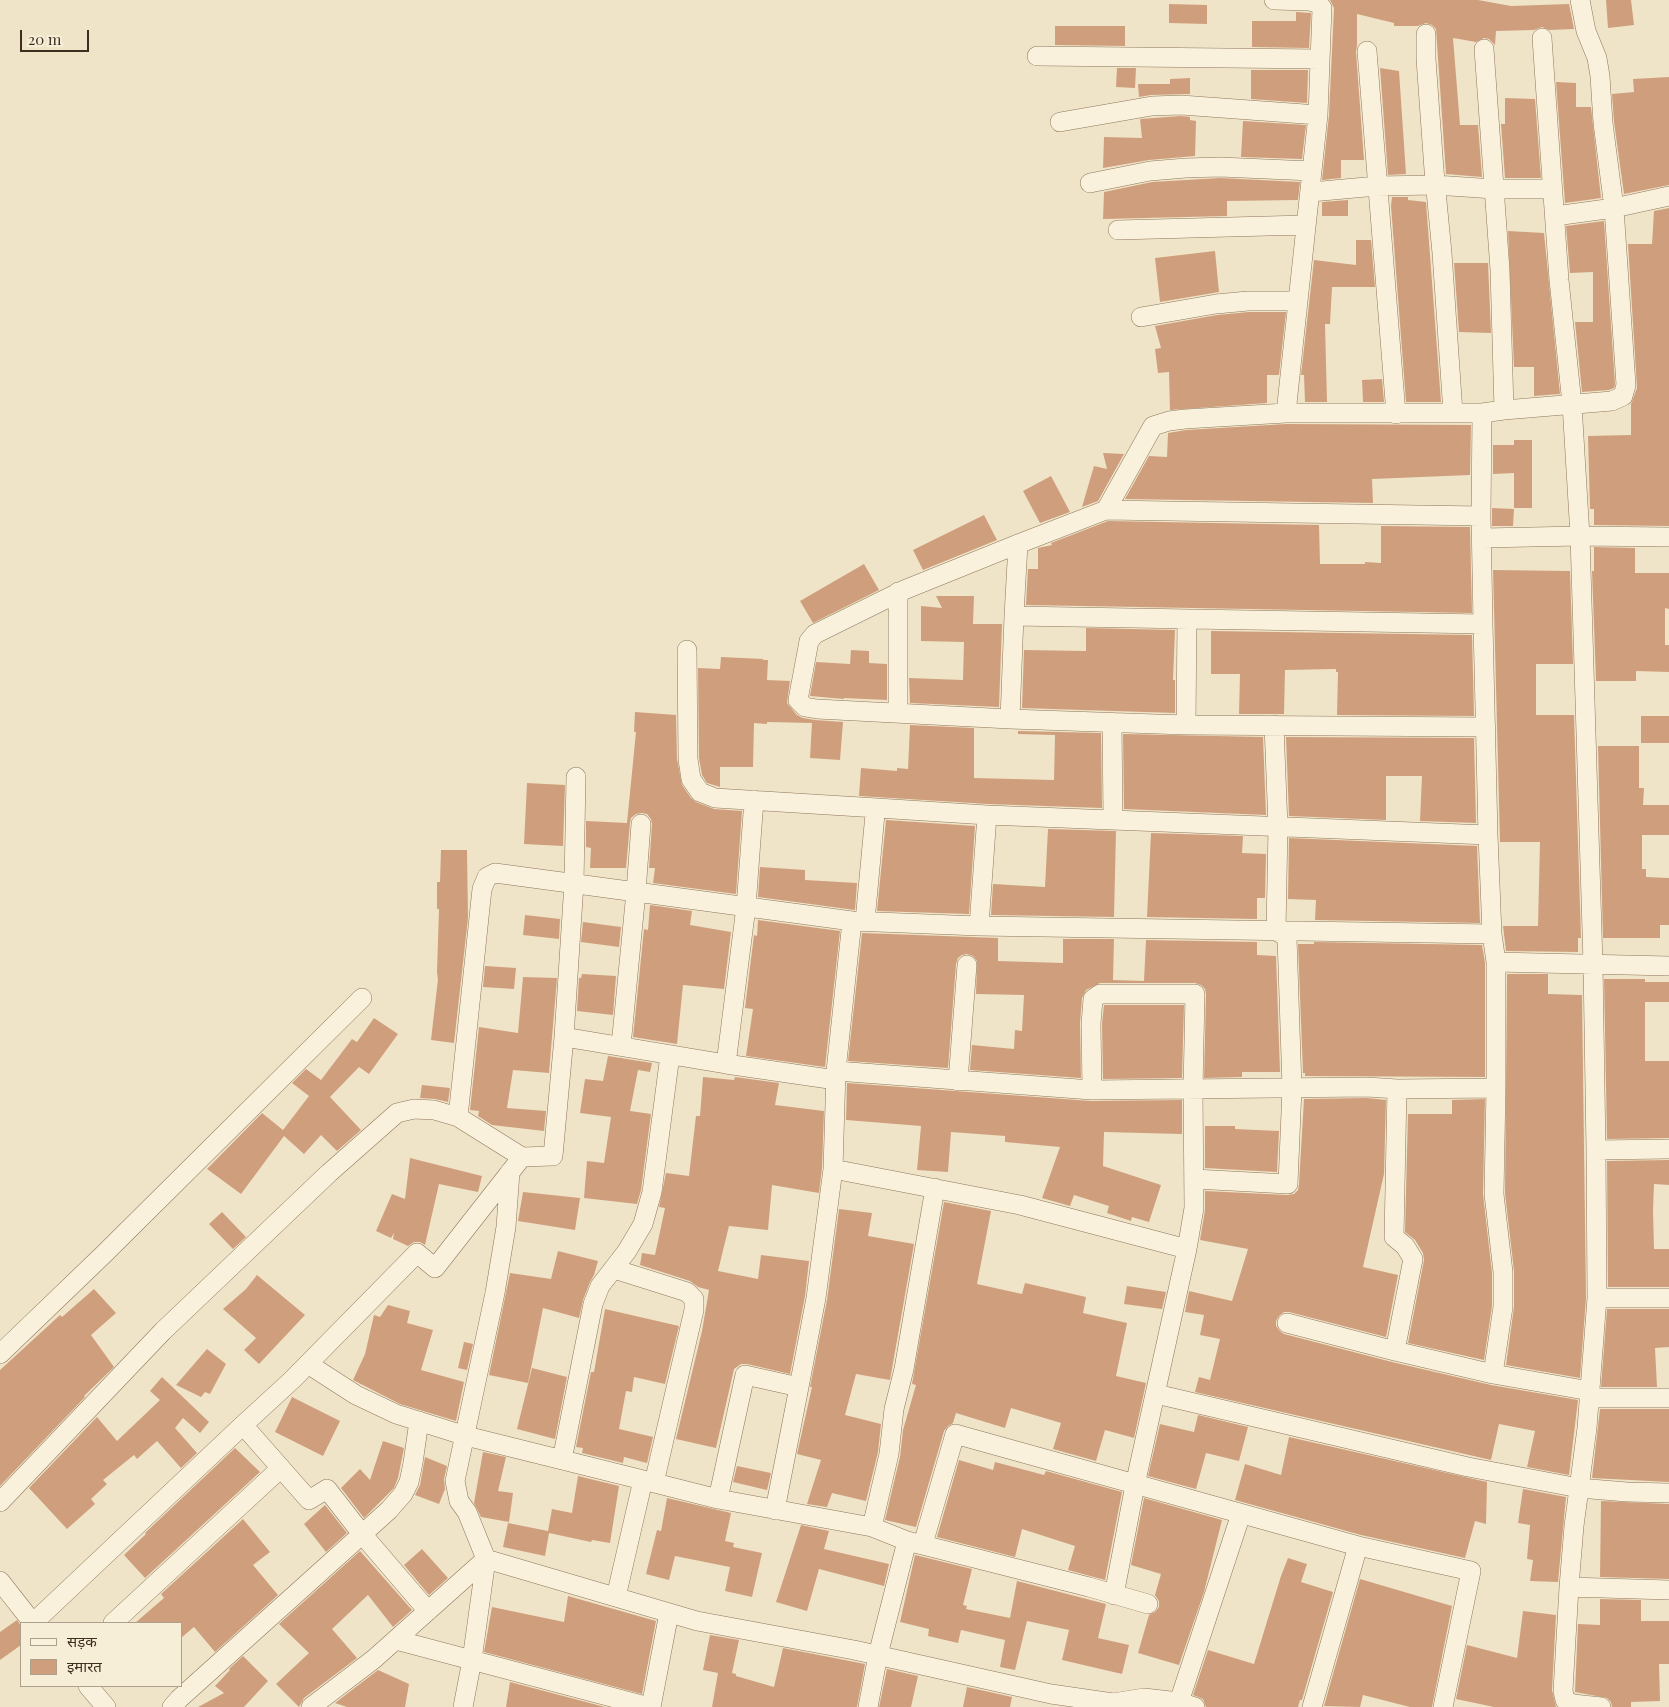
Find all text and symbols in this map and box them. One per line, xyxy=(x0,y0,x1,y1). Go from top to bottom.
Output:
scale bar xyxy=(22,20,91,52)
text: 20 m xyxy=(28,29,61,49)
legend xyxy=(20,1622,182,1687)
text: सड़क xyxy=(67,1631,97,1651)
text: इमारत xyxy=(67,1656,102,1676)

